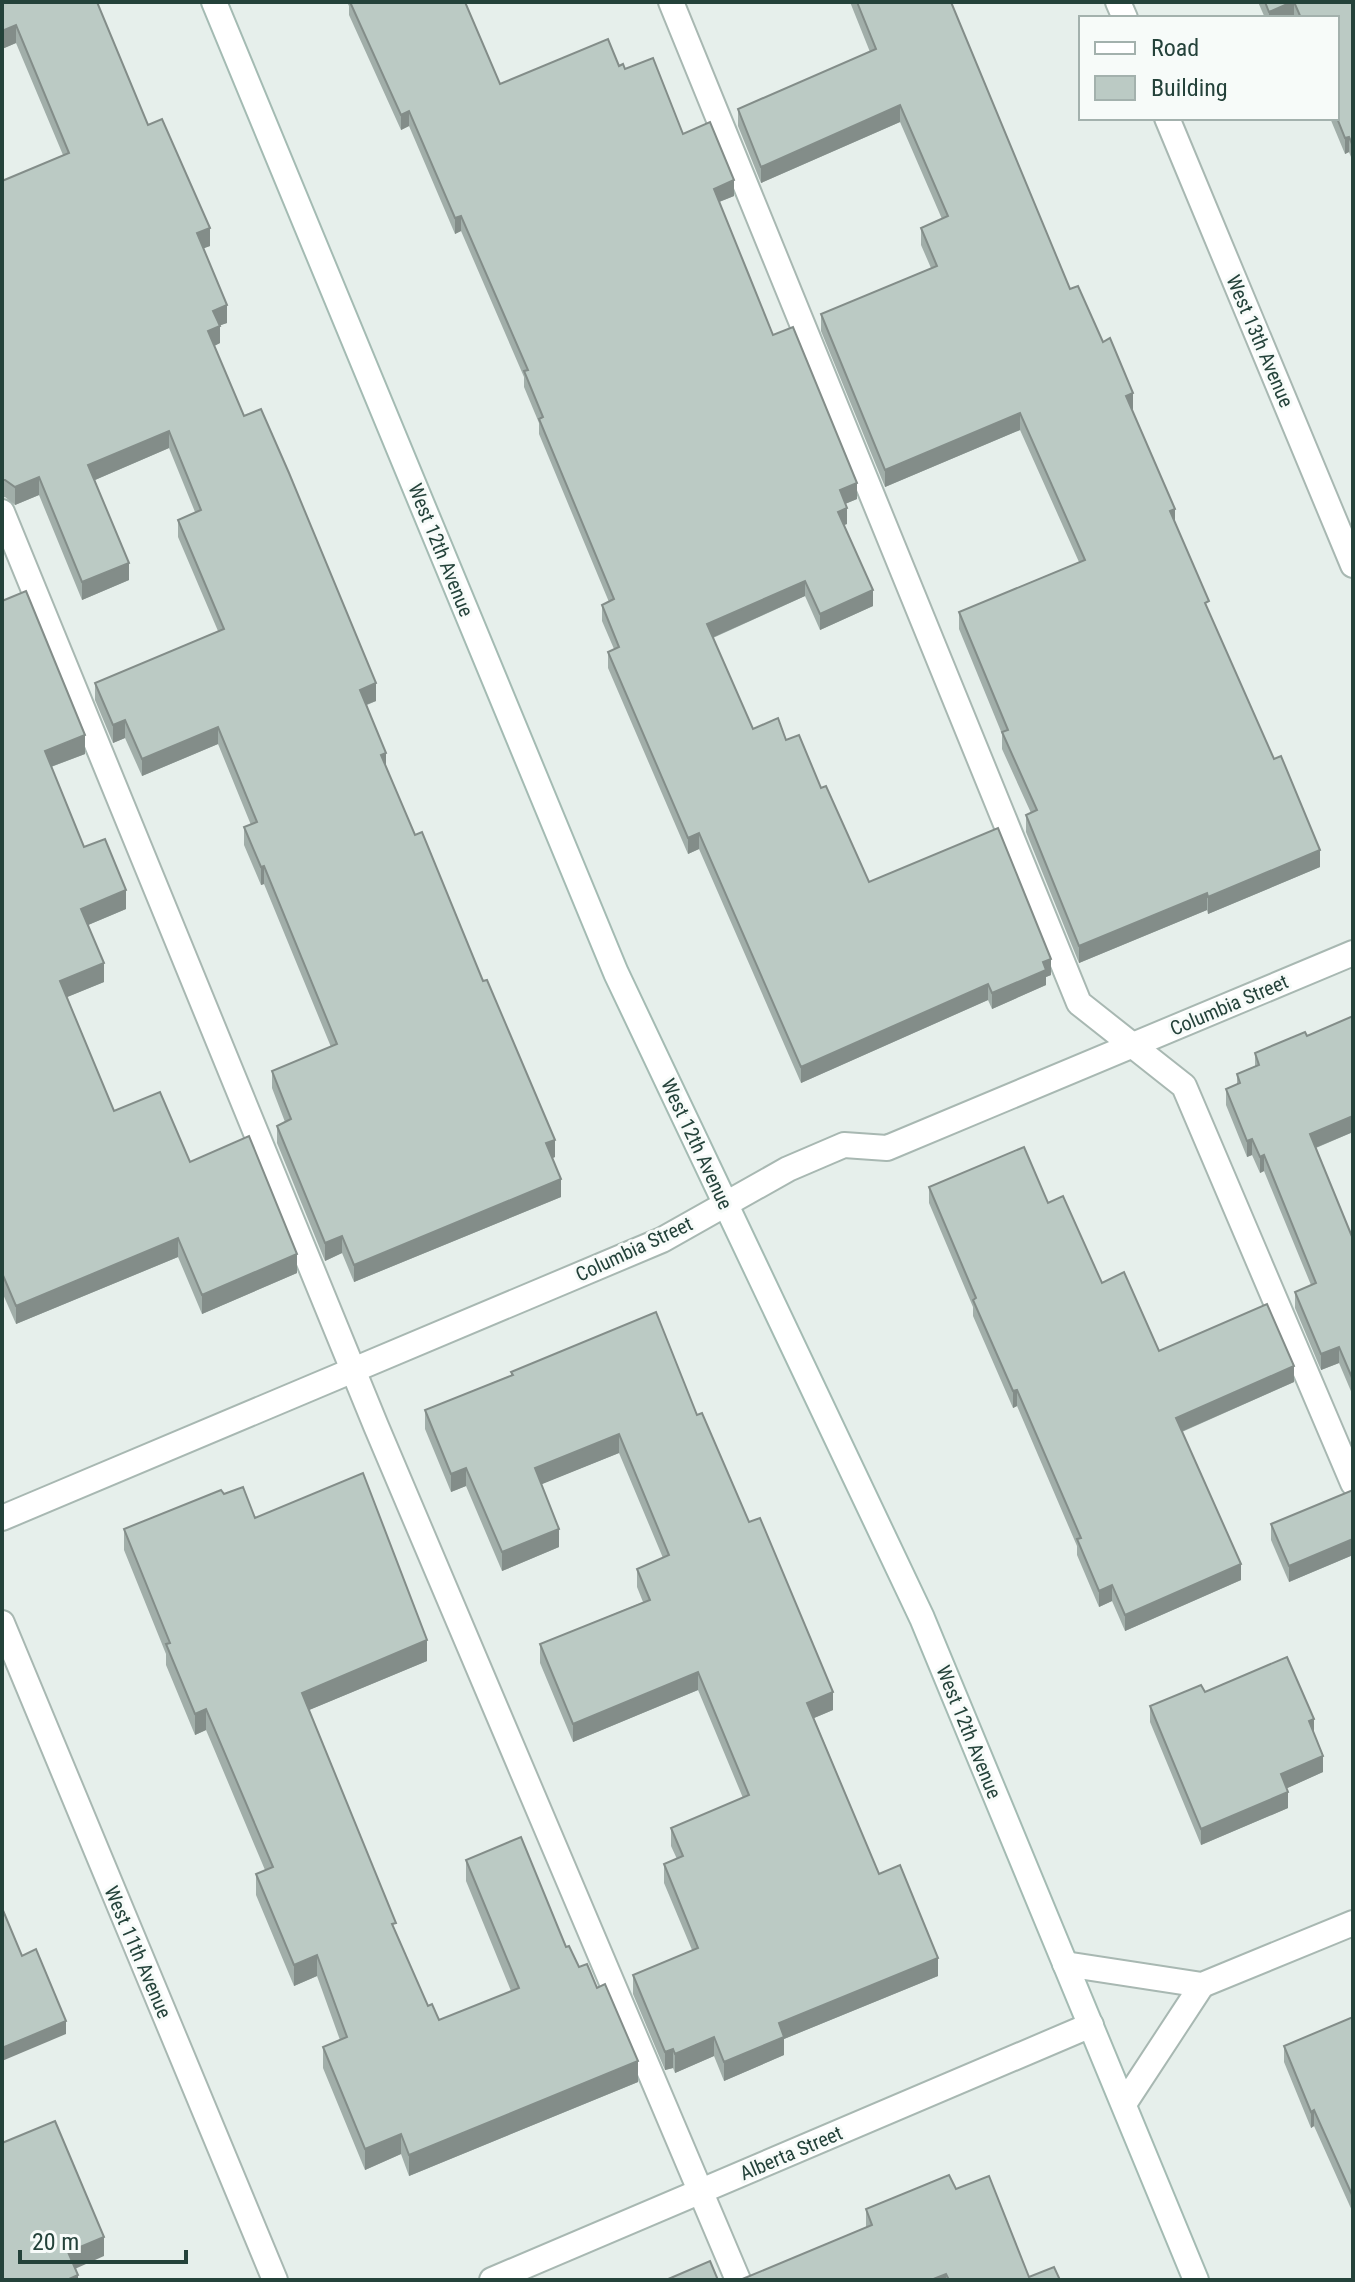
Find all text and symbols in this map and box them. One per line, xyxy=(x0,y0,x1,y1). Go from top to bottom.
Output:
legend xyxy=(1079,16,1339,120)
text: Road xyxy=(1151,34,1199,62)
text: Building xyxy=(1151,74,1228,102)
street label: West 13th Avenue xyxy=(1221,271,1299,411)
street label: West 12th Avenue xyxy=(403,480,479,620)
street label: Columbia Street xyxy=(1166,969,1292,1041)
street label: West 12th Avenue xyxy=(656,1075,738,1213)
street label: Columbia Street xyxy=(572,1211,696,1287)
street label: West 12th Avenue xyxy=(931,1662,1007,1802)
street label: West 11th Avenue xyxy=(99,1882,177,2022)
street label: Alberta Street xyxy=(736,2121,846,2185)
scale bar xyxy=(20,2214,186,2264)
text: 20 m xyxy=(32,2228,79,2256)

